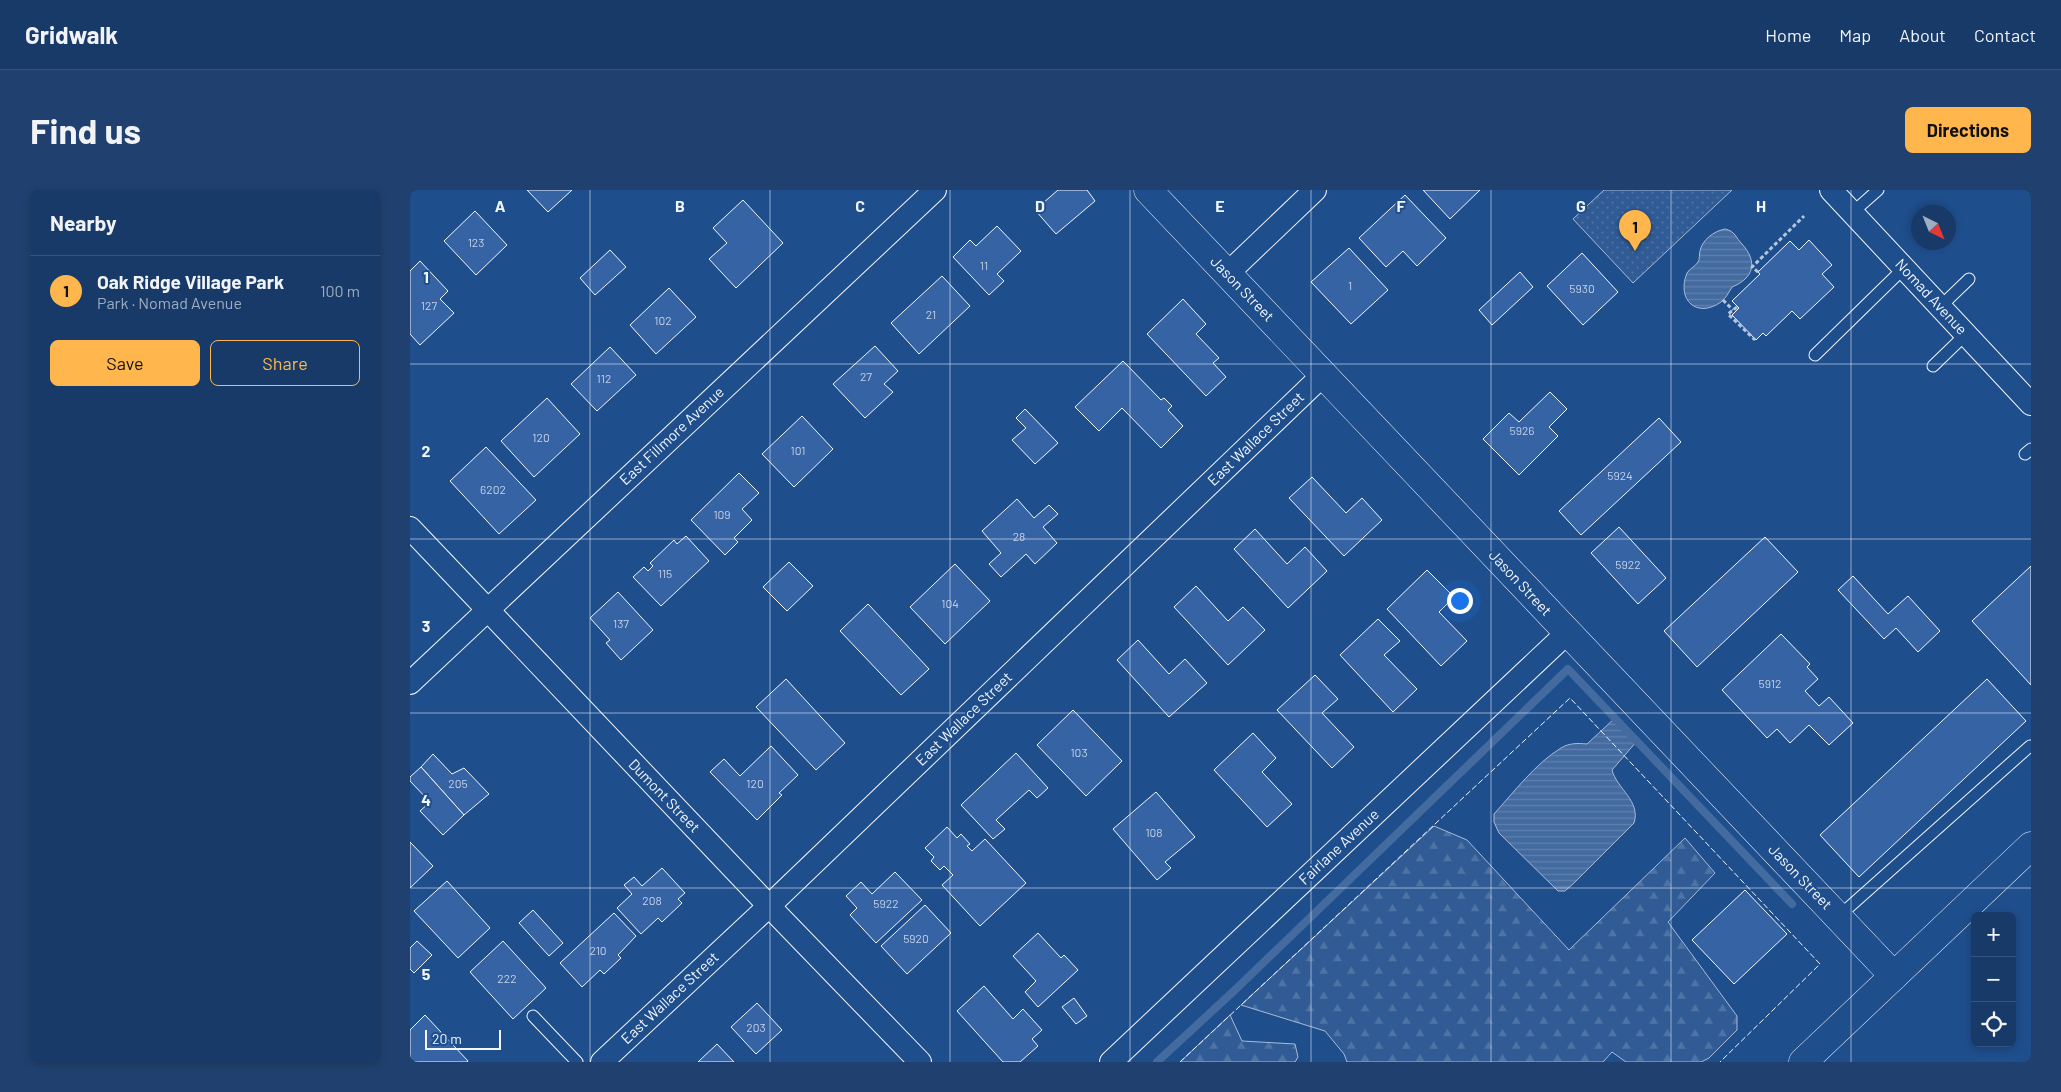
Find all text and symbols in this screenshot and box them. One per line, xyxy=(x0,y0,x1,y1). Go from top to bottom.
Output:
text: Gridwalk xyxy=(25,20,118,49)
text: Home xyxy=(1765,24,1811,46)
text: Map xyxy=(1839,24,1871,46)
text: About xyxy=(1899,24,1946,46)
text: Contact xyxy=(1974,24,2036,46)
button: Directions xyxy=(1905,107,2031,153)
text: Find us xyxy=(30,109,141,151)
text: A xyxy=(495,196,506,215)
text: B xyxy=(675,196,685,215)
text: C xyxy=(855,196,865,215)
text: D xyxy=(1035,196,1045,215)
text: E xyxy=(1215,196,1225,215)
text: F xyxy=(1397,196,1406,215)
text: G xyxy=(1576,196,1586,215)
text: H xyxy=(1756,196,1766,215)
north arrow xyxy=(1911,205,1956,250)
text: Nearby xyxy=(50,210,116,235)
pin: 1 xyxy=(1619,210,1651,251)
house number: 123 xyxy=(468,235,484,249)
street label: Jason Street xyxy=(1207,252,1278,325)
street label: Nomad Avenue xyxy=(1892,255,1971,338)
house number: 11 xyxy=(980,258,988,272)
text: 1 xyxy=(423,267,429,286)
text: Oak Ridge Village Park xyxy=(97,270,284,293)
house number: 1 xyxy=(1348,278,1352,292)
text: 1 xyxy=(63,281,69,300)
text: 100 m xyxy=(320,281,360,300)
house number: 5930 xyxy=(1569,281,1595,295)
text: Park · Nomad Avenue xyxy=(97,293,242,312)
house number: 127 xyxy=(421,298,437,312)
house number: 21 xyxy=(926,307,936,321)
house number: 102 xyxy=(654,313,672,327)
button: Save xyxy=(50,340,200,386)
button: Share xyxy=(210,340,360,386)
house number: 27 xyxy=(860,369,872,383)
house number: 112 xyxy=(597,371,611,385)
street label: East Fillmore Avenue xyxy=(615,382,727,488)
street label: East Wallace Street xyxy=(1203,388,1307,489)
house number: 5926 xyxy=(1509,423,1535,437)
house number: 120 xyxy=(532,430,550,444)
text: 2 xyxy=(422,441,431,460)
house number: 101 xyxy=(791,443,805,457)
house number: 5924 xyxy=(1607,468,1633,482)
house number: 6202 xyxy=(480,482,506,496)
house number: 109 xyxy=(713,507,731,521)
house number: 28 xyxy=(1013,529,1025,543)
street label: Jason Street xyxy=(1486,546,1556,619)
house number: 5922 xyxy=(1615,557,1641,571)
house number: 115 xyxy=(658,566,672,580)
your location xyxy=(1447,588,1473,614)
house number: 104 xyxy=(941,596,959,610)
text: 3 xyxy=(422,616,430,635)
house number: 137 xyxy=(613,616,629,630)
street label: East Wallace Street xyxy=(911,668,1015,769)
house number: 5912 xyxy=(1759,676,1781,690)
house number: 103 xyxy=(1070,745,1088,759)
street label: Dumont Street xyxy=(625,755,704,836)
house number: 205 xyxy=(448,776,468,790)
house number: 120 xyxy=(746,776,764,790)
text: 4 xyxy=(421,790,431,809)
street label: Fairlane Avenue xyxy=(1295,805,1382,888)
house number: 108 xyxy=(1145,825,1163,839)
street label: Jason Street xyxy=(1765,840,1836,913)
house number: 208 xyxy=(642,893,662,907)
house number: 5922 xyxy=(873,896,899,910)
map controls xyxy=(1971,912,2016,1047)
button: + xyxy=(1971,912,2016,957)
house number: 5920 xyxy=(903,931,929,945)
house number: 210 xyxy=(589,943,607,957)
street label: East Wallace Street xyxy=(617,947,722,1047)
button: − xyxy=(1971,957,2016,1002)
text: 5 xyxy=(422,964,431,983)
house number: 222 xyxy=(497,971,517,985)
button: locate xyxy=(1971,1002,2016,1047)
house number: 203 xyxy=(746,1020,766,1034)
scale bar xyxy=(425,1027,501,1050)
text: 20 m xyxy=(432,1030,462,1047)

